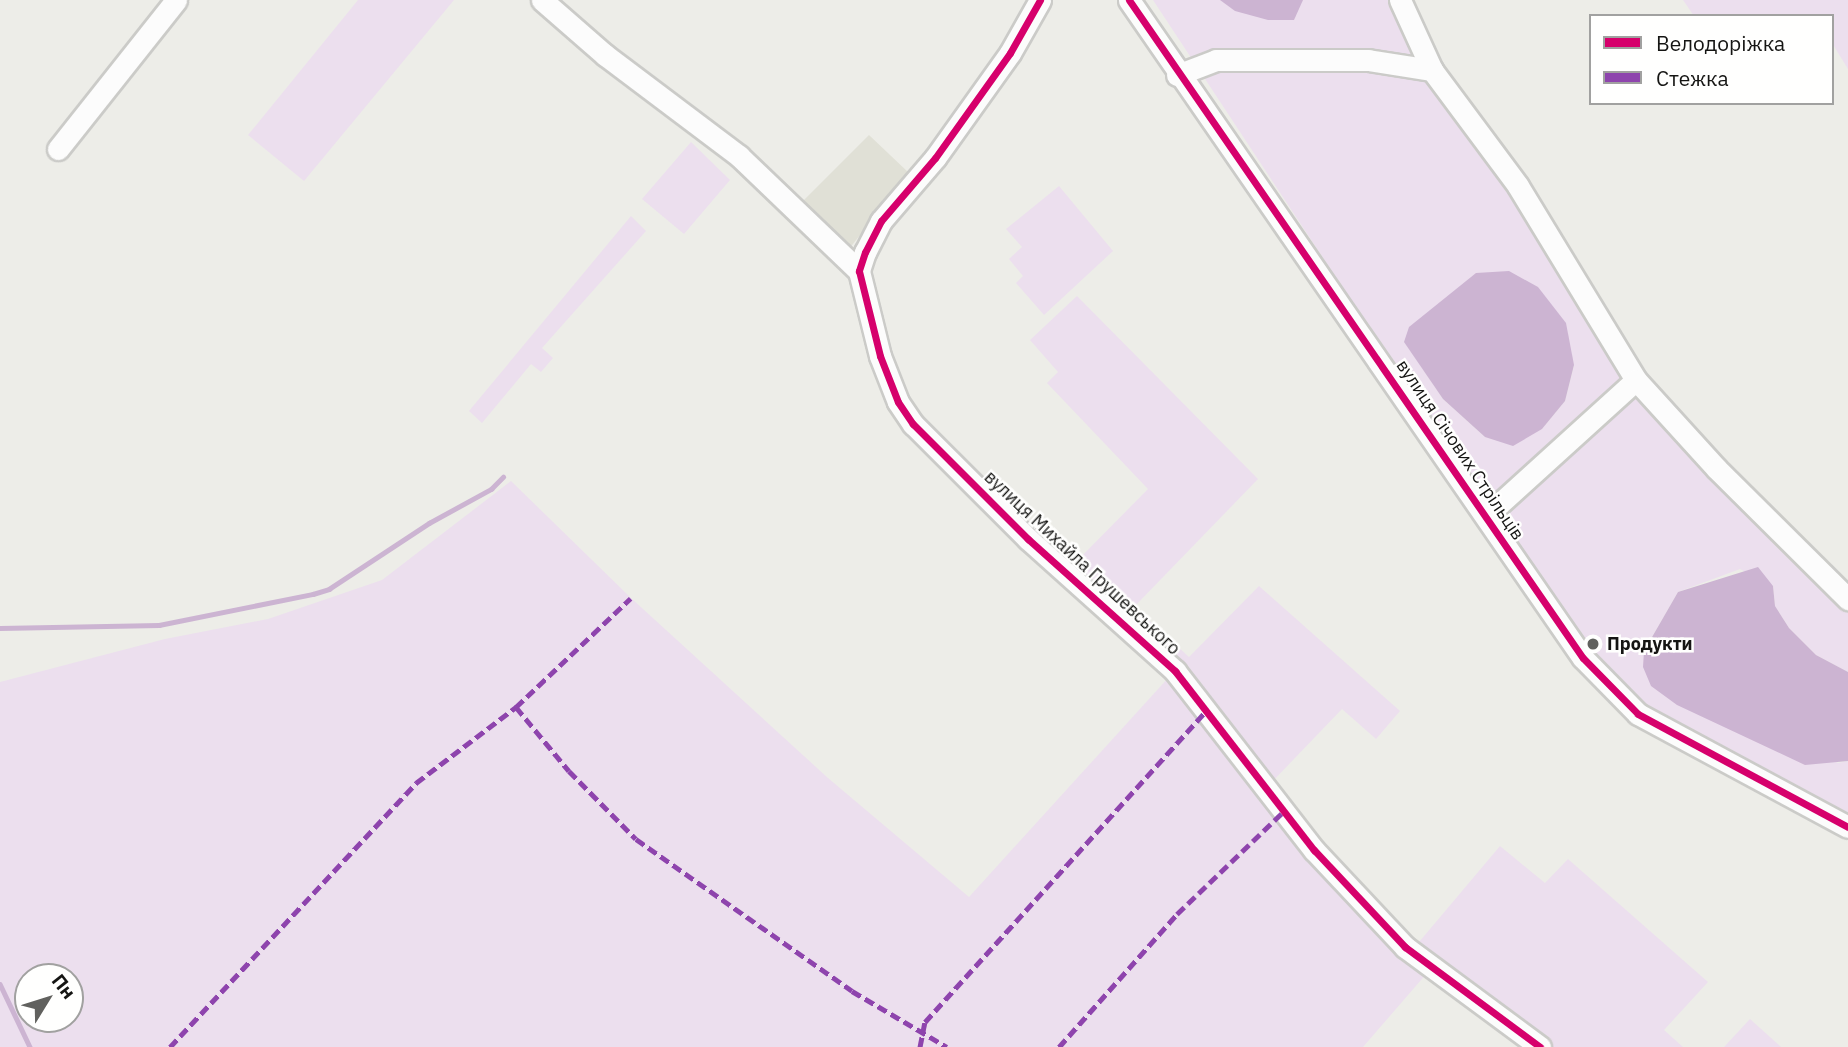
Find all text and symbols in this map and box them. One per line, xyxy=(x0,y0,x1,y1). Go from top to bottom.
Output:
legend xyxy=(1589,14,1834,105)
text: Велодоріжка xyxy=(1656,29,1785,57)
text: Стежка xyxy=(1656,64,1729,92)
street label: вулиця Січових Стрільців xyxy=(1392,356,1528,544)
street label: вулиця Михайла Грушевського xyxy=(980,467,1184,659)
place label: Продукти xyxy=(1607,633,1693,655)
marker: Продукти xyxy=(1585,636,1601,652)
north arrow xyxy=(14,963,84,1033)
text: Пн xyxy=(47,969,81,1004)

